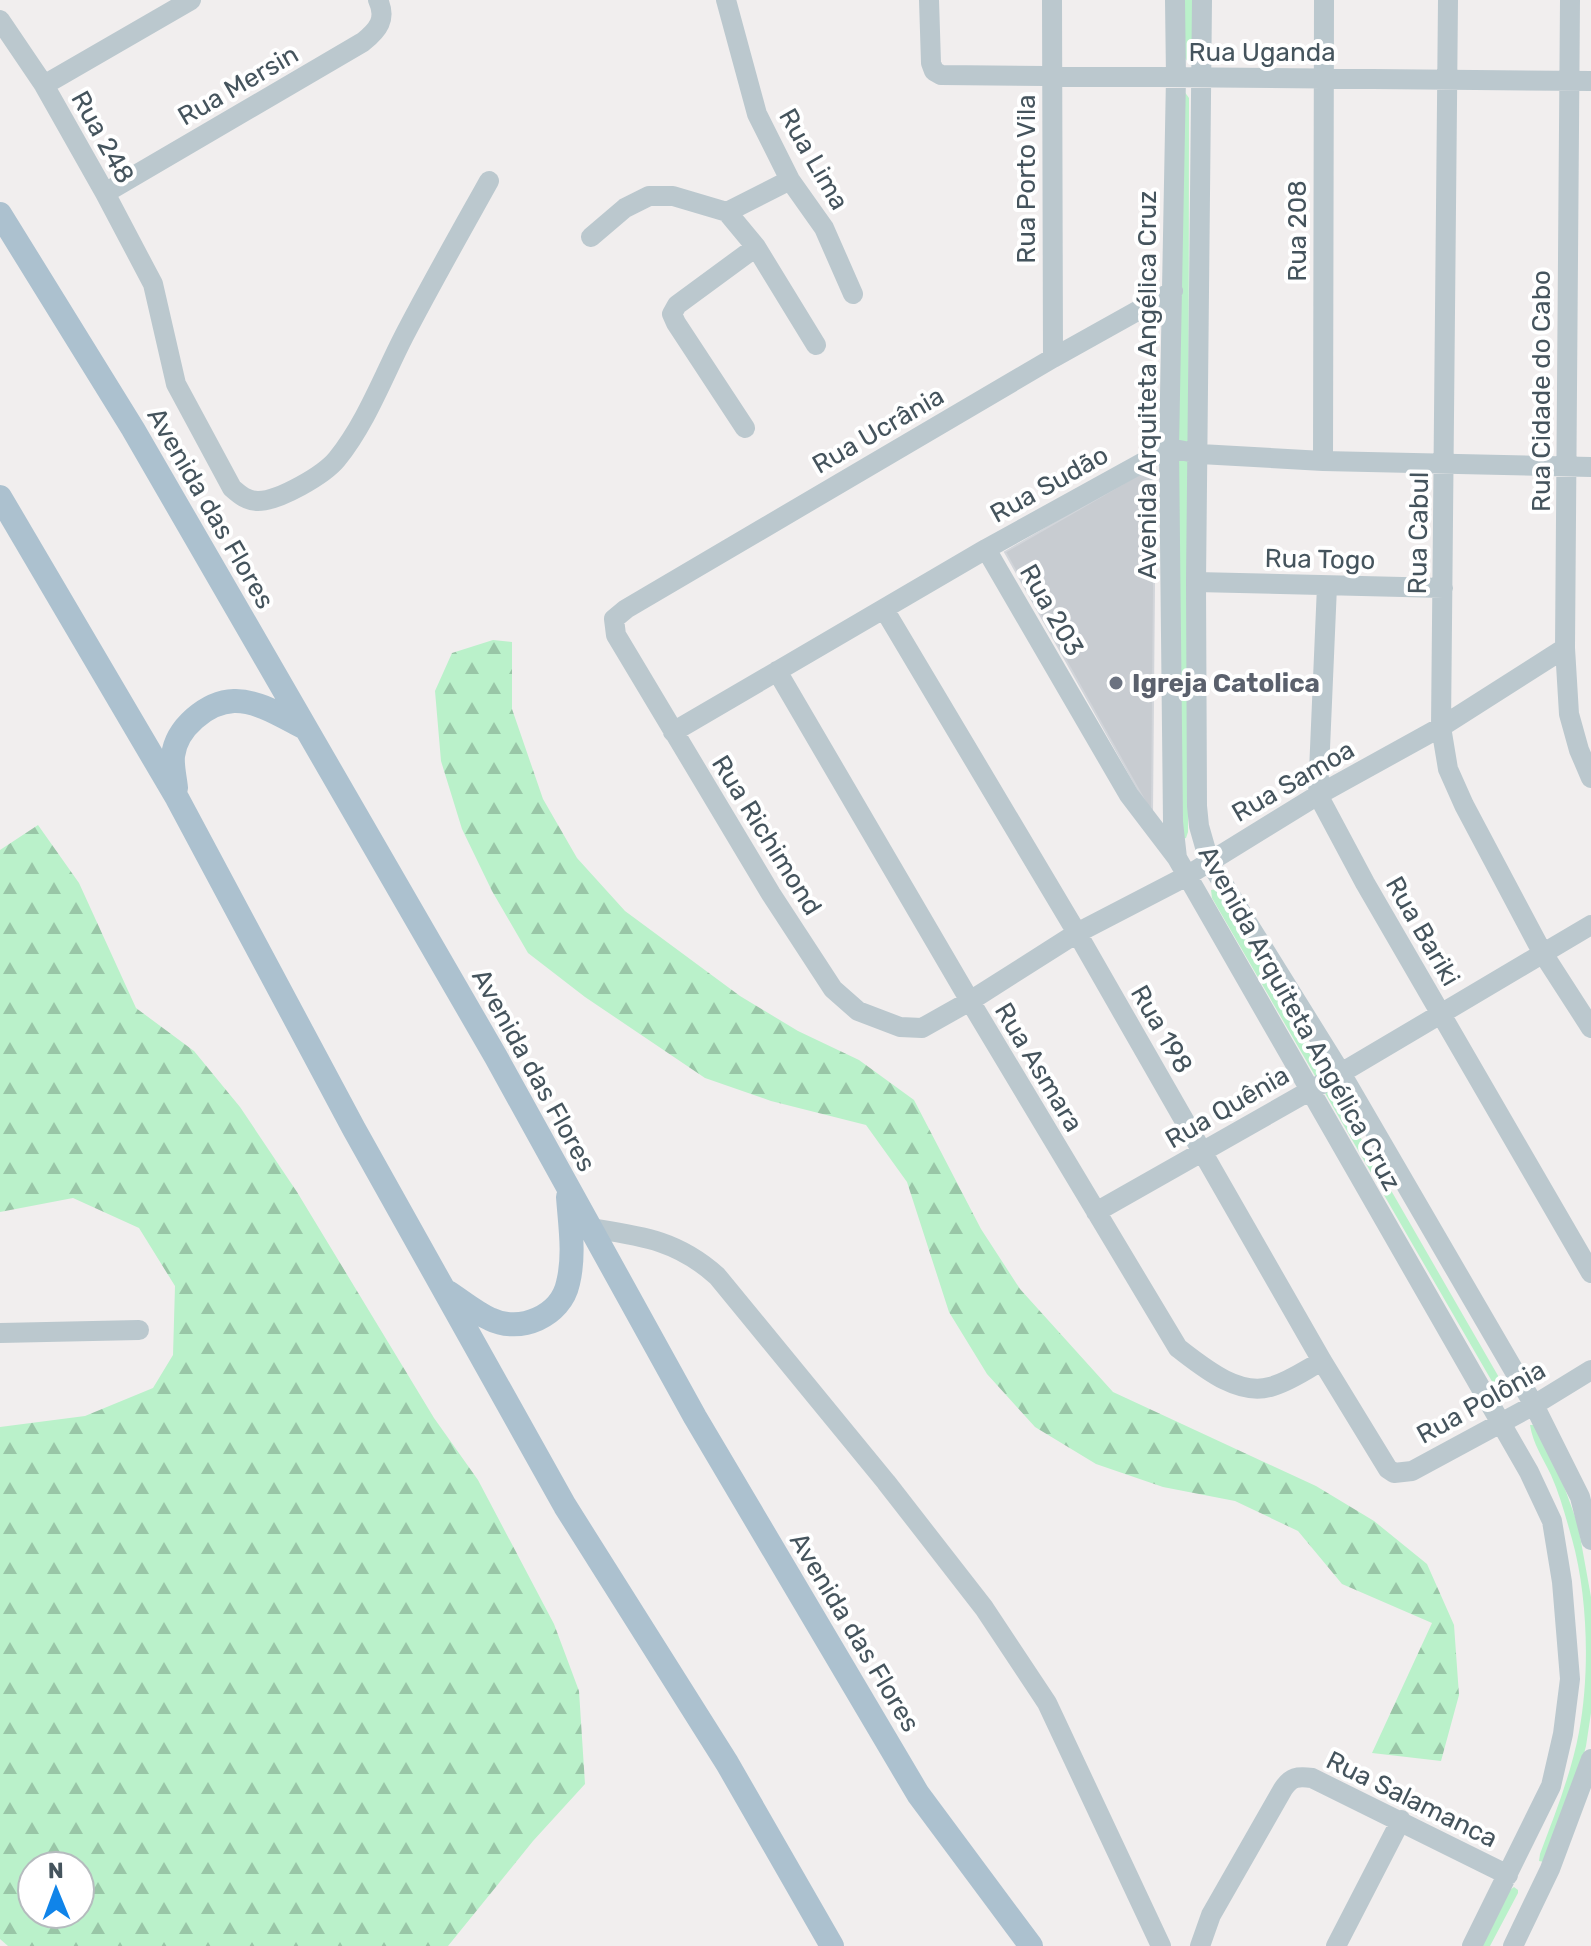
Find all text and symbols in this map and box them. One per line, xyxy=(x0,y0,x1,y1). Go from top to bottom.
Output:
street label: Rua Uganda xyxy=(1188,37,1336,68)
street label: Rua Mersin xyxy=(173,39,304,132)
street label: Rua 248 xyxy=(64,86,141,189)
street label: Rua Porto Vila xyxy=(1011,94,1042,264)
street label: Rua Lima xyxy=(772,103,855,215)
street label: Rua 208 xyxy=(1282,180,1313,282)
street label: Avenida Arquiteta Angélica Cruz xyxy=(1132,191,1163,579)
street label: Rua Cidade do Cabo xyxy=(1526,270,1557,512)
street label: Rua Ucrânia xyxy=(807,380,949,480)
street label: Avenida das Flores xyxy=(140,402,281,614)
street label: Rua Sudão xyxy=(985,439,1114,530)
street label: Rua Cabul xyxy=(1402,471,1435,595)
street label: Rua Togo xyxy=(1264,543,1376,576)
street label: Rua 203 xyxy=(1013,559,1090,662)
place label: Igreja Catolica xyxy=(1132,668,1320,699)
marker: Igreja Catolica xyxy=(1107,674,1125,692)
street label: Rua Samoa xyxy=(1226,734,1360,829)
street label: Rua Richimond xyxy=(705,750,828,921)
street label: Avenida Arquiteta Angélica Cruz xyxy=(1192,841,1407,1196)
street label: Rua Bariki xyxy=(1379,871,1466,991)
street label: Avenida das Flores xyxy=(465,964,602,1177)
street label: Rua 198 xyxy=(1124,980,1199,1079)
street label: Rua Asmara xyxy=(988,997,1089,1137)
street label: Rua Quênia xyxy=(1160,1060,1295,1155)
street label: Rua Polônia xyxy=(1411,1354,1551,1451)
street label: Avenida das Flores xyxy=(783,1527,926,1737)
street label: Rua Salamanca xyxy=(1321,1745,1502,1854)
north arrow xyxy=(16,1850,96,1930)
text: N xyxy=(48,1857,64,1884)

